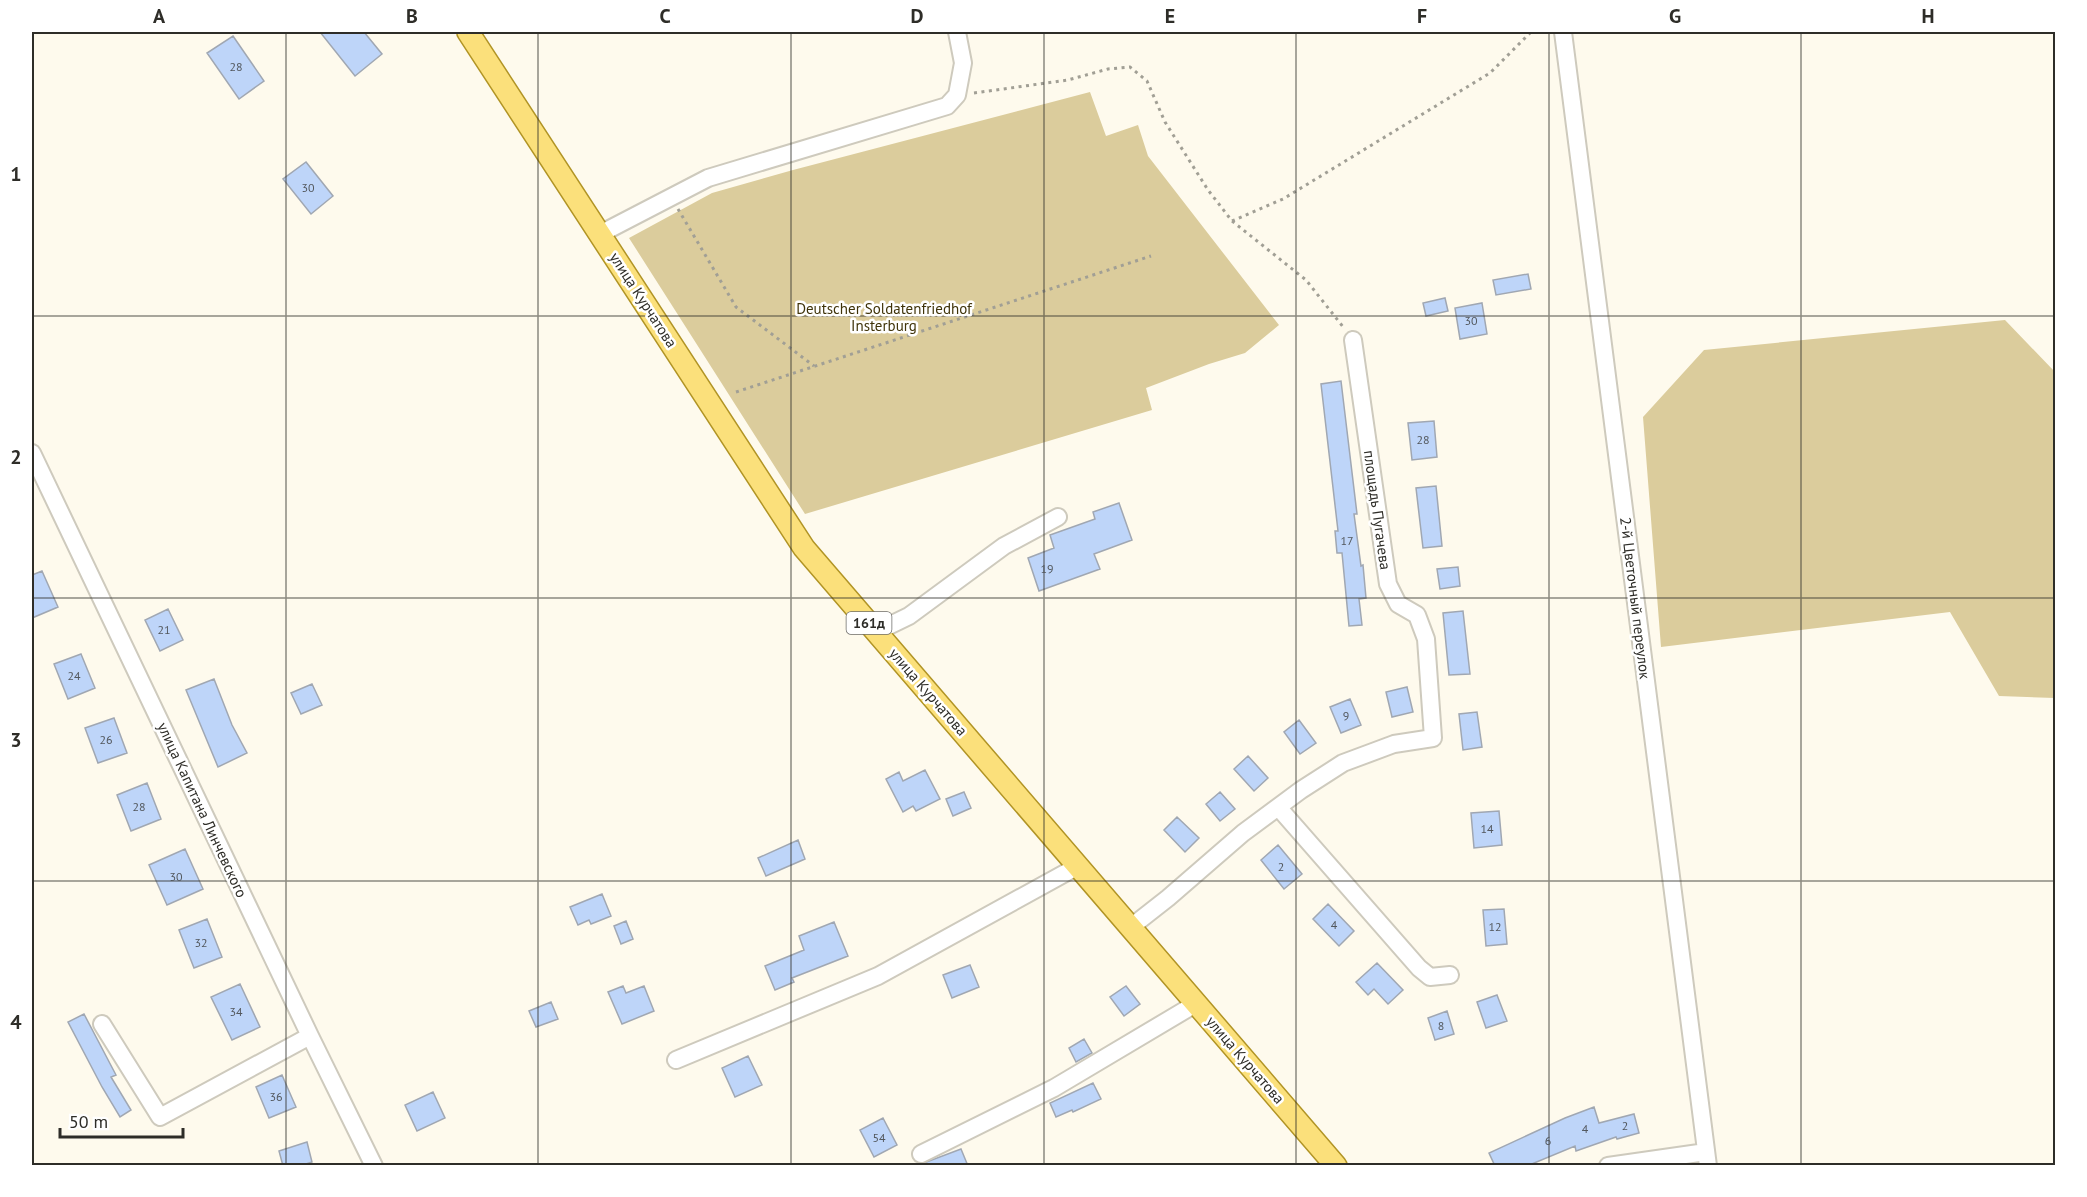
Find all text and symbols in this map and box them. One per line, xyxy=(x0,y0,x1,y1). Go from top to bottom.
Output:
text: A xyxy=(153,3,166,29)
text: B xyxy=(406,3,418,29)
text: C xyxy=(659,3,671,29)
text: D xyxy=(911,3,924,29)
text: E xyxy=(1165,3,1175,29)
text: F xyxy=(1417,3,1427,29)
text: G xyxy=(1669,3,1681,29)
text: H xyxy=(1921,3,1935,29)
house number: 28 xyxy=(229,59,243,74)
text: 1 xyxy=(10,161,22,187)
house number: 30 xyxy=(301,180,315,195)
street label: улица Курчатова xyxy=(606,248,681,351)
park label: Deutscher Soldatenfriedhof Insterburg xyxy=(796,299,973,335)
house number: 30 xyxy=(1464,313,1478,328)
house number: 28 xyxy=(1416,432,1430,447)
text: 2 xyxy=(10,444,22,470)
street label: площадь Пугачева xyxy=(1360,449,1395,571)
street label: 2-й Цветочный переулок xyxy=(1616,516,1655,681)
house number: 17 xyxy=(1340,533,1354,548)
house number: 19 xyxy=(1040,561,1054,576)
road number: 161д xyxy=(846,612,892,634)
house number: 21 xyxy=(157,622,171,637)
street label: улица Курчатова xyxy=(885,644,972,739)
house number: 24 xyxy=(67,668,81,683)
house number: 9 xyxy=(1343,708,1349,723)
street label: улица Капитана Линчевского xyxy=(153,719,251,900)
text: 3 xyxy=(10,727,22,753)
house number: 26 xyxy=(99,732,113,747)
house number: 28 xyxy=(132,799,146,814)
house number: 14 xyxy=(1480,821,1494,836)
house number: 2 xyxy=(1278,859,1284,874)
house number: 30 xyxy=(169,869,183,884)
house number: 4 xyxy=(1331,917,1338,932)
house number: 12 xyxy=(1488,919,1502,934)
house number: 32 xyxy=(194,935,208,950)
house number: 34 xyxy=(229,1004,243,1019)
text: 4 xyxy=(10,1009,22,1035)
street label: улица Курчатова xyxy=(1202,1012,1289,1107)
house number: 8 xyxy=(1438,1018,1444,1033)
house number: 36 xyxy=(269,1089,283,1104)
scale bar xyxy=(60,1101,183,1139)
text: 50 m xyxy=(69,1110,108,1133)
house number: 2 xyxy=(1622,1118,1628,1133)
house number: 4 xyxy=(1582,1121,1589,1136)
house number: 54 xyxy=(872,1130,886,1145)
house number: 6 xyxy=(1545,1133,1551,1148)

